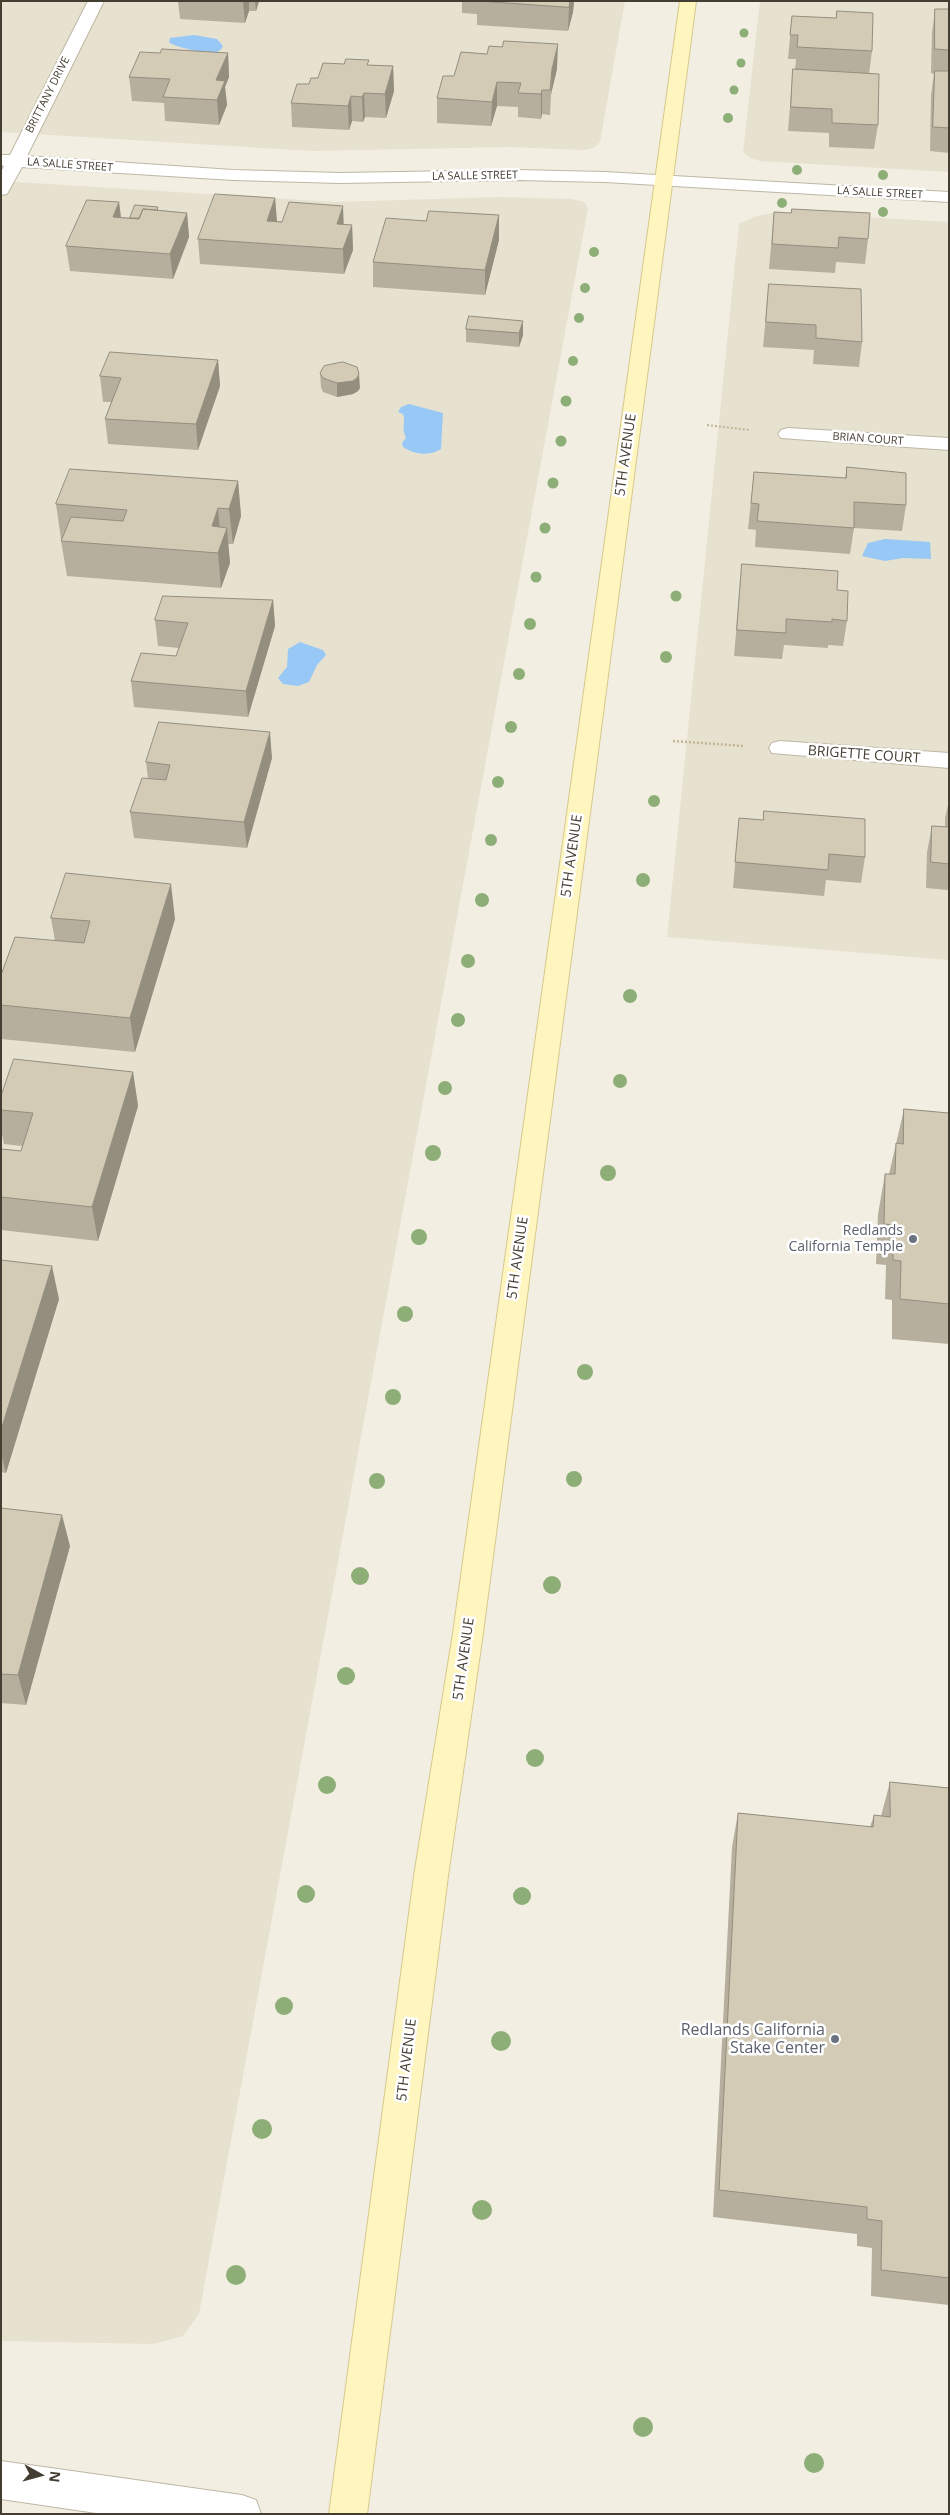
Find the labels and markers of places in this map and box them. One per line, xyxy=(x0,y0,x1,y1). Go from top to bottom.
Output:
place label: Redlands California Temple xyxy=(788,1223,903,1256)
marker: Redlands California Temple xyxy=(907,1233,919,1245)
place label: Redlands California Stake Center xyxy=(681,2020,825,2058)
marker: Redlands California Stake Center xyxy=(829,2033,841,2045)

